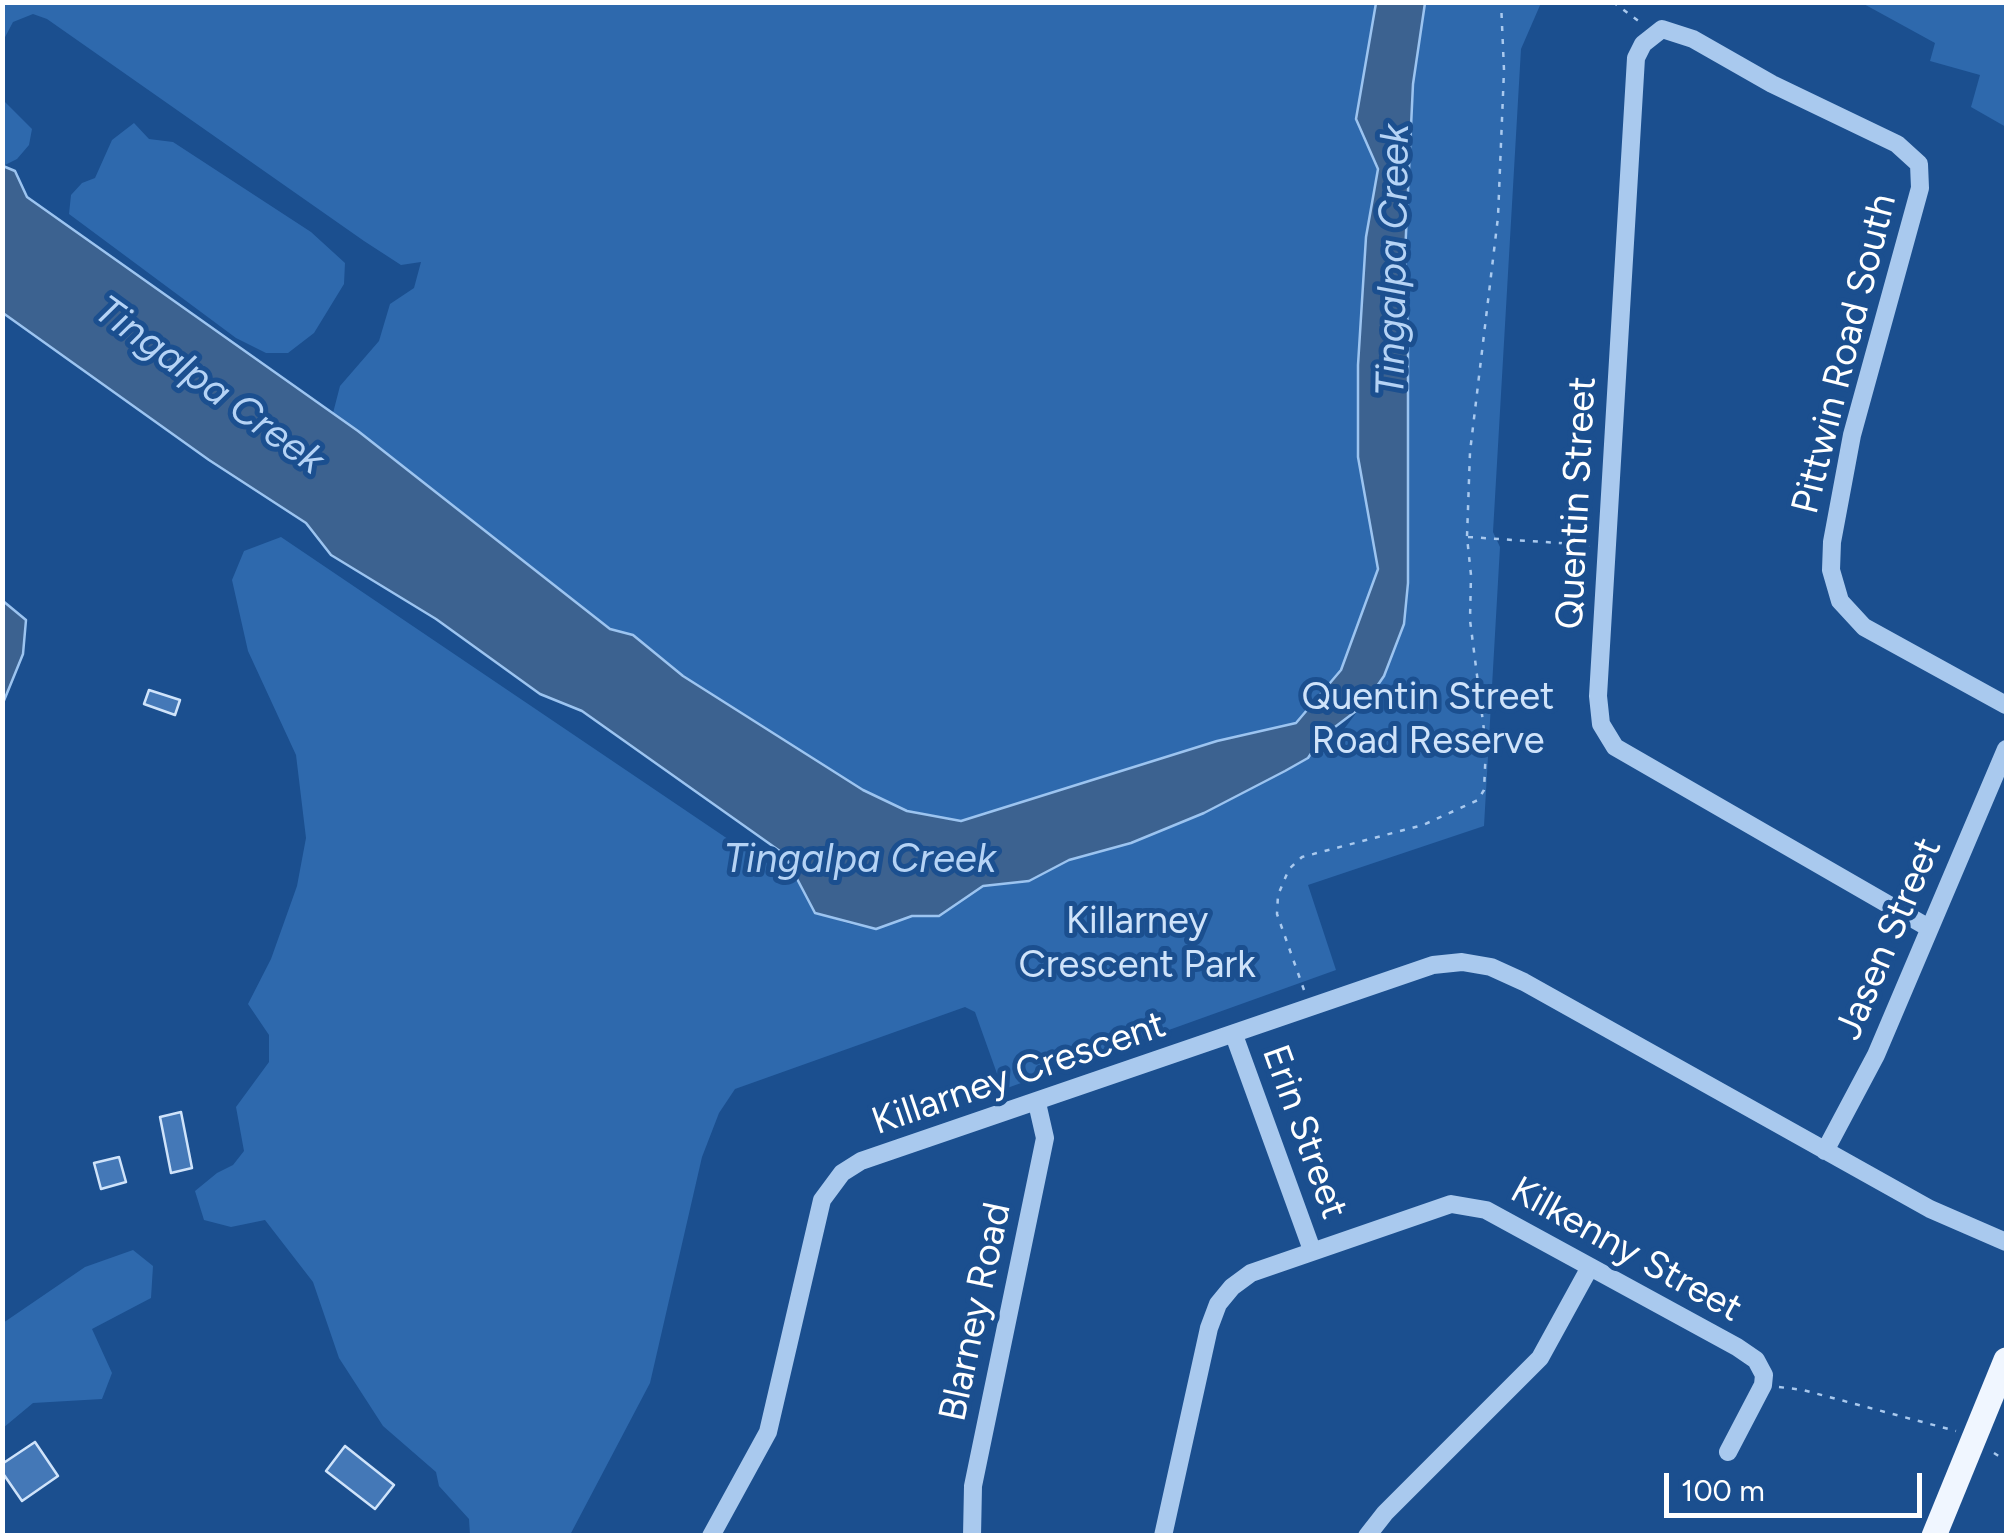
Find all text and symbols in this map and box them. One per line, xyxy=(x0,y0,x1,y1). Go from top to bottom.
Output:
water label: Tingalpa Creek xyxy=(1368,124,1420,396)
street label: Pittwin Road South xyxy=(1783,189,1907,519)
water label: Tingalpa Creek xyxy=(85,287,333,485)
street label: Quentin Street xyxy=(1548,375,1606,631)
park label: Quentin Street Road Reserve xyxy=(1302,675,1554,764)
street label: Jasen Street xyxy=(1826,831,1952,1047)
water label: Tingalpa Creek xyxy=(724,836,996,884)
park label: Killarney Crescent Park xyxy=(1018,899,1256,988)
street label: Killarney Crescent xyxy=(866,1002,1172,1146)
street label: Erin Street xyxy=(1252,1039,1356,1225)
street label: Kilkenny Street xyxy=(1503,1168,1749,1332)
street label: Blarney Road xyxy=(931,1199,1021,1425)
scale bar xyxy=(1669,1453,1926,1515)
text: 100 m xyxy=(1681,1472,1765,1509)

